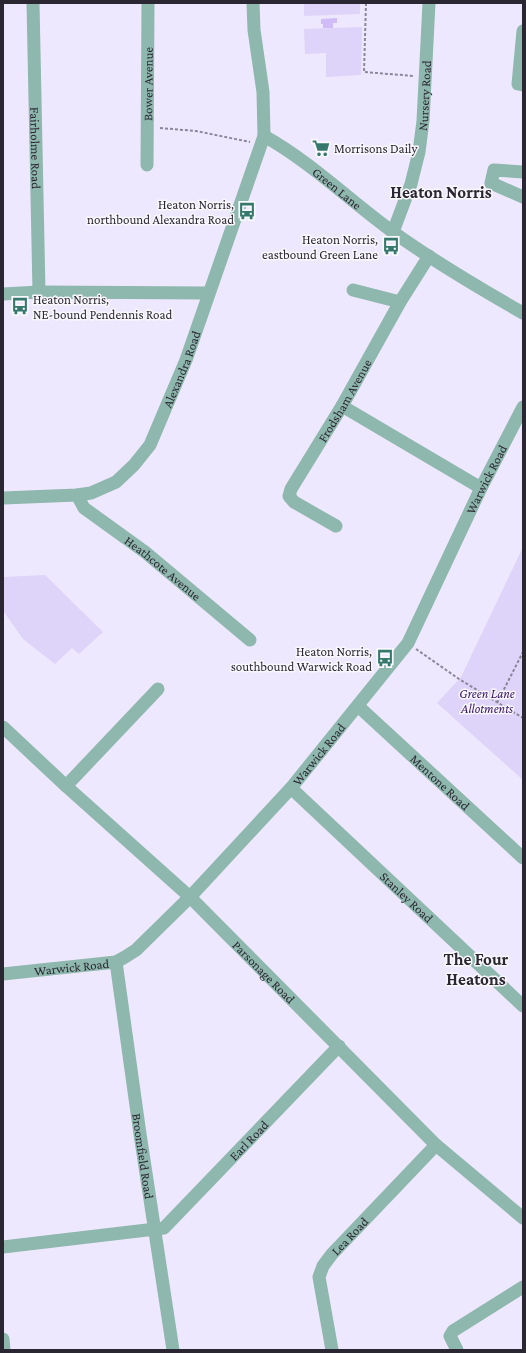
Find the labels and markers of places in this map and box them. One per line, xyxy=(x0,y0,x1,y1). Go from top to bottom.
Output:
supermarket icon: Morrisons Daily xyxy=(311,138,331,158)
place label: Morrisons Daily xyxy=(334,141,418,156)
place label: Heaton Norris, northbound Alexandra Road xyxy=(87,197,234,227)
bus stop icon: Heaton Norris, northbound Alexandra Road xyxy=(237,201,257,221)
place label: Heaton Norris, eastbound Green Lane xyxy=(262,232,378,262)
bus stop icon: Heaton Norris, eastbound Green Lane xyxy=(381,236,401,256)
place label: Heaton Norris, NE-bound Pendennis Road xyxy=(33,292,173,322)
bus stop icon: Heaton Norris, NE-bound Pendennis Road xyxy=(10,296,30,316)
place label: Heaton Norris, southbound Warwick Road xyxy=(231,644,372,674)
bus stop icon: Heaton Norris, southbound Warwick Road xyxy=(375,648,395,668)

